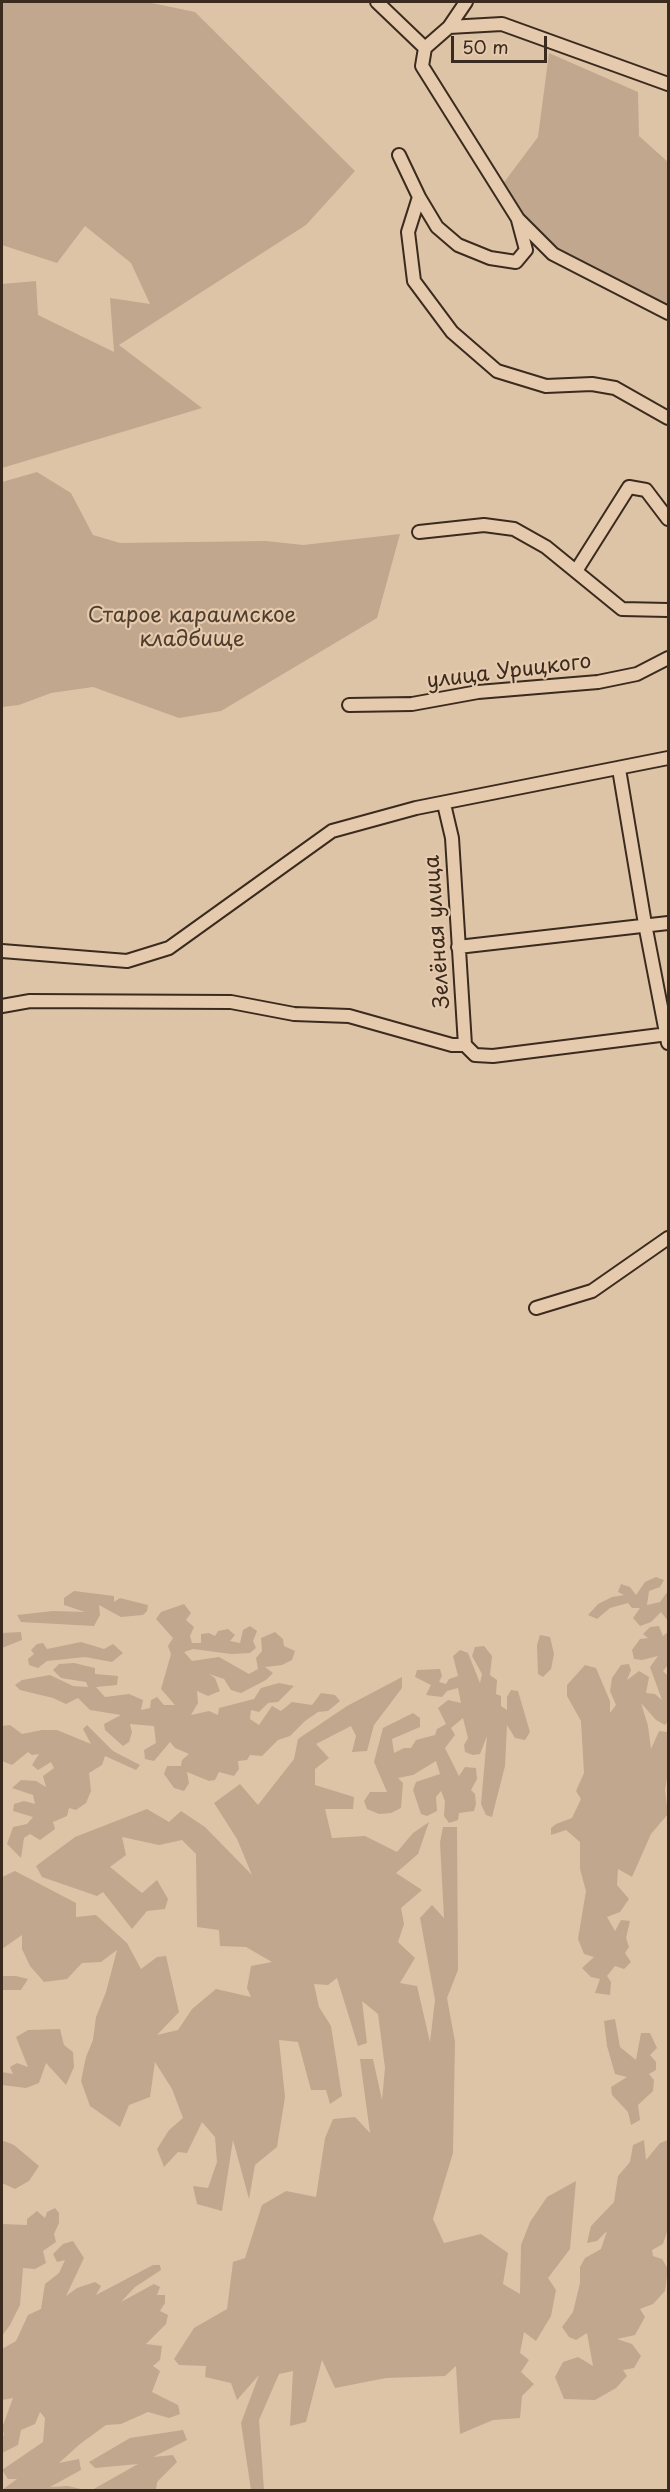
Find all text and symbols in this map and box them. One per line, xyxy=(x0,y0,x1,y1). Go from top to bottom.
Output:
scale bar xyxy=(454,24,550,62)
text: 50 m xyxy=(462,33,509,60)
park label: Старое караимское кладбище xyxy=(88,603,296,653)
street label: улица Урицкого xyxy=(425,649,593,695)
street label: Зелёная улица xyxy=(420,854,456,1010)

